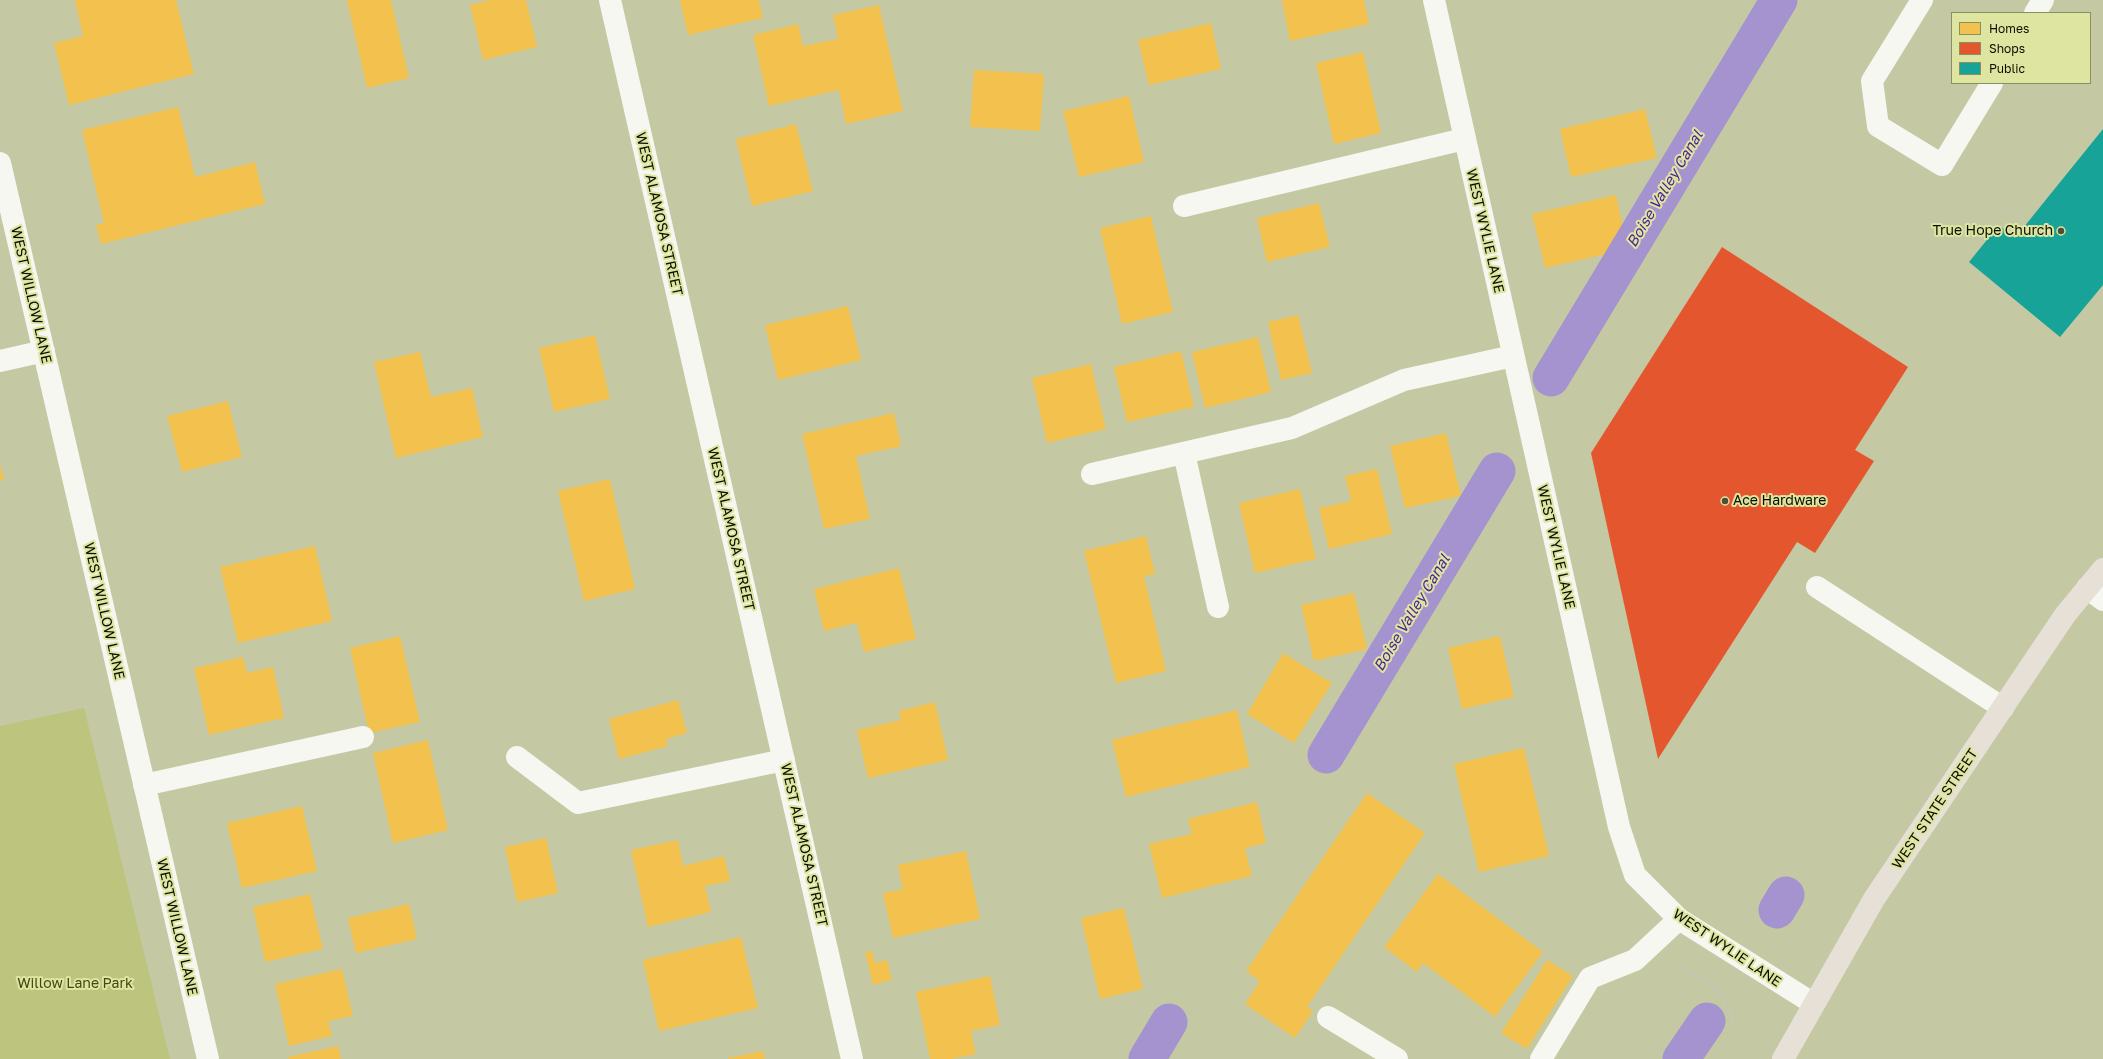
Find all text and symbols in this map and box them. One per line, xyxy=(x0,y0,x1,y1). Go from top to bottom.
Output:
legend xyxy=(1951,12,2091,84)
text: Homes xyxy=(1989,21,2029,36)
text: Shops xyxy=(1989,41,2025,56)
text: Public xyxy=(1989,61,2025,76)
water label: Boise Valley Canal xyxy=(1623,128,1707,250)
street label: WEST ALAMOSA STREET xyxy=(632,131,686,297)
street label: WEST WYLIE LANE xyxy=(1463,167,1507,295)
place label: True Hope Church xyxy=(1933,223,2053,239)
street label: WEST WILLOW LANE xyxy=(7,225,55,365)
marker: True Hope Church xyxy=(2056,226,2066,236)
street label: WEST ALAMOSA STREET xyxy=(704,446,758,612)
street label: WEST WYLIE LANE xyxy=(1534,483,1578,611)
place label: Ace Hardware xyxy=(1733,493,1826,509)
marker: Ace Hardware xyxy=(1720,496,1730,506)
street label: WEST WILLOW LANE xyxy=(80,541,128,681)
water label: Boise Valley Canal xyxy=(1370,552,1454,674)
street label: WEST STATE STREET xyxy=(1889,746,1981,872)
street label: WEST ALAMOSA STREET xyxy=(777,762,831,928)
street label: WEST WILLOW LANE xyxy=(153,857,201,997)
street label: WEST WYLIE LANE xyxy=(1670,906,1784,990)
park label: Willow Lane Park xyxy=(17,976,133,992)

